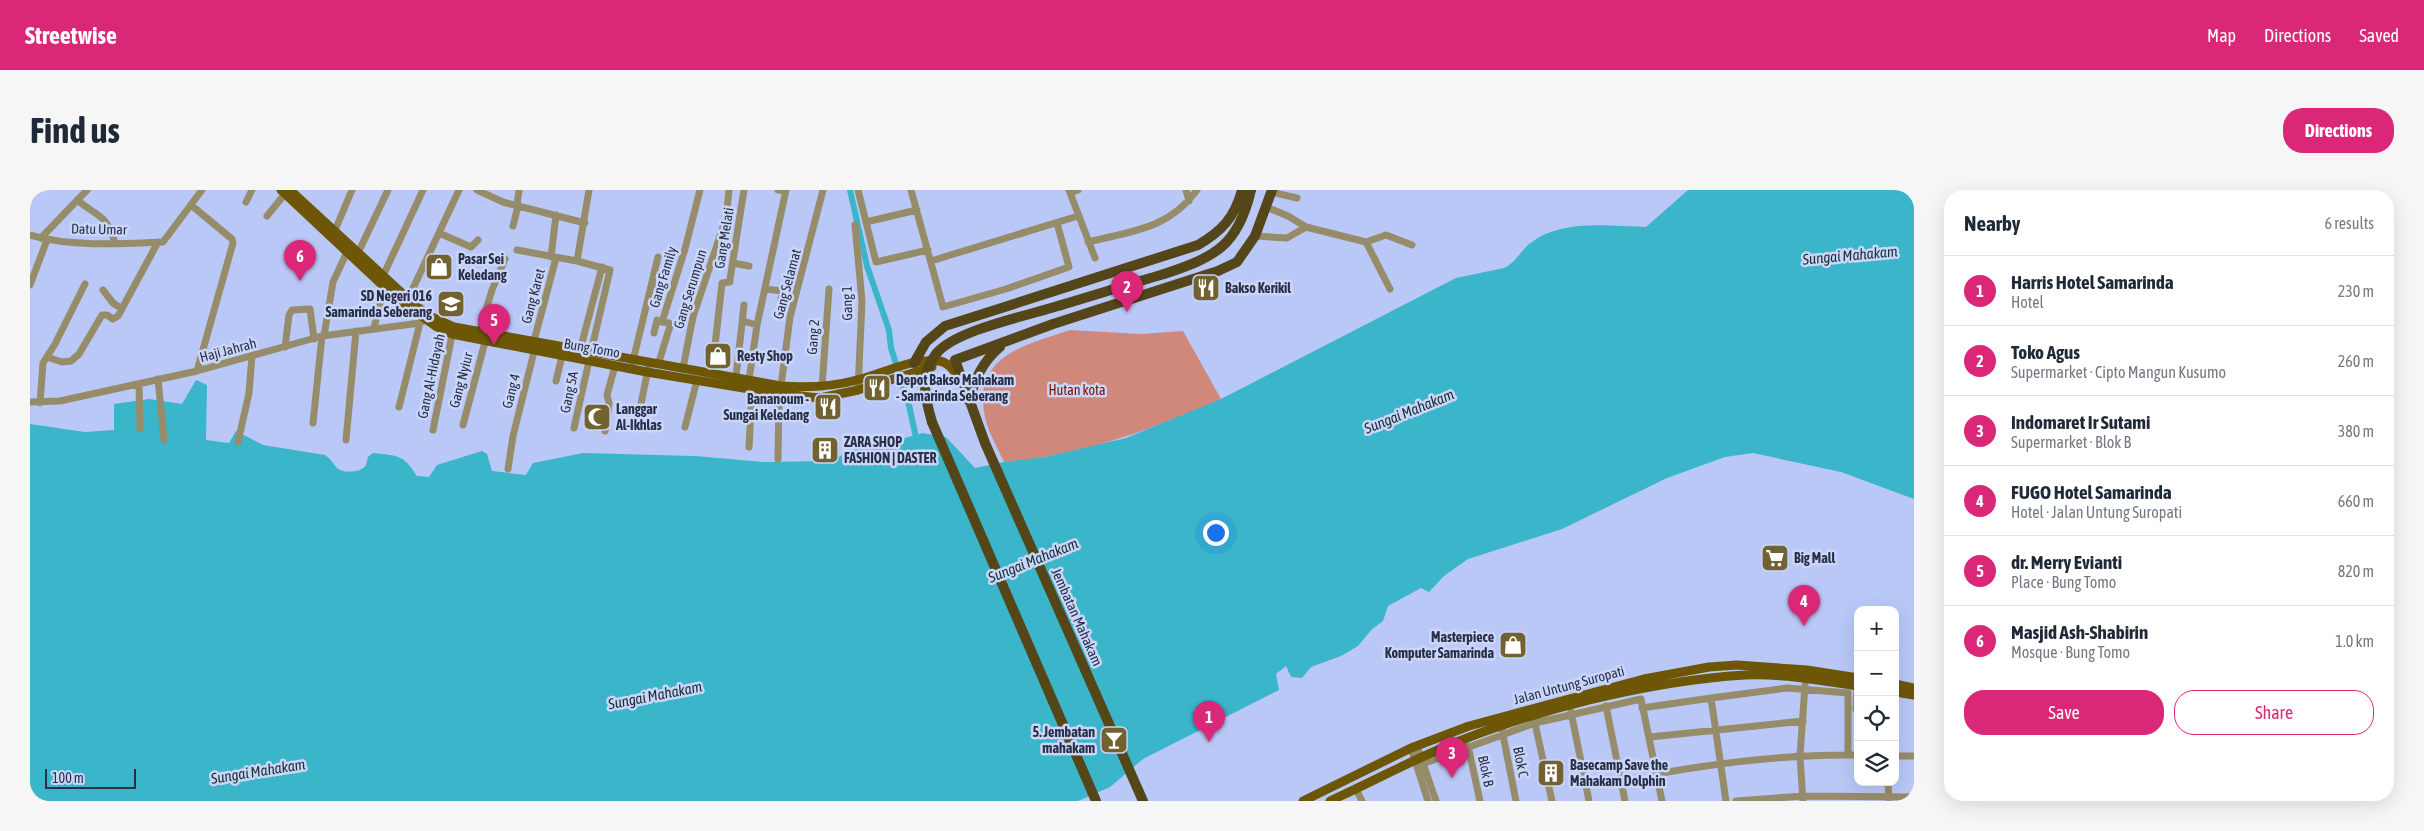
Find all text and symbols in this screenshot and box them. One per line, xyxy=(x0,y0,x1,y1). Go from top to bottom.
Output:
text: Streetwise xyxy=(25,22,117,49)
text: Map xyxy=(2207,25,2236,46)
text: Directions xyxy=(2264,25,2331,46)
text: Saved xyxy=(2359,25,2399,46)
button: Directions xyxy=(2283,108,2394,153)
text: Find us xyxy=(30,110,120,150)
street label: Gang Melati xyxy=(711,206,737,270)
text: Nearby xyxy=(1964,211,2020,235)
text: 6 results xyxy=(2324,214,2374,232)
street label: Datu Umar xyxy=(71,221,128,238)
pin: 6 xyxy=(284,240,316,281)
water label: Sungai Mahakam xyxy=(1801,242,1898,268)
street label: Gang Family xyxy=(646,244,680,310)
street label: Gang Serumpun xyxy=(670,247,710,331)
street label: Gang Selamat xyxy=(770,247,804,321)
place label: Pasar Sei Keledang xyxy=(458,251,508,283)
shop icon: Pasar Sei Keledang xyxy=(424,252,454,282)
street label: Gang Karet xyxy=(518,267,548,325)
pin: 2 xyxy=(1111,271,1143,312)
text: Harris Hotel Samarinda xyxy=(2011,271,2174,293)
restaurant icon: Bakso Kerikil xyxy=(1191,273,1221,303)
place label: Bakso Kerikil xyxy=(1225,280,1291,296)
text: 1 xyxy=(1976,282,1984,300)
text: 230 m xyxy=(2338,282,2374,300)
street label: Gang 1 xyxy=(839,285,855,321)
place label: SD Negeri 016 Samarinda Seberang xyxy=(325,288,433,320)
school or university icon: SD Negeri 016 Samarinda Seberang xyxy=(436,289,466,319)
text: Hotel xyxy=(2011,293,2044,311)
pin: 5 xyxy=(478,304,510,345)
street label: Gang 2 xyxy=(804,319,822,355)
street label: Gang Al-Hidayah xyxy=(414,332,448,420)
street label: Haji Jahrah xyxy=(198,335,258,365)
street label: Bung Tomo xyxy=(563,335,621,361)
shop icon: Resty Shop xyxy=(703,341,733,371)
text: Toko Agus xyxy=(2011,341,2080,363)
place label: Resty Shop xyxy=(737,348,793,364)
street label: Gang Nyiur xyxy=(446,350,476,410)
text: 2 xyxy=(1976,352,1984,370)
text: 260 m xyxy=(2338,352,2374,370)
text: Supermarket · Cipto Mangun Kusumo xyxy=(2011,363,2226,381)
street label: Gang 5A xyxy=(557,370,581,414)
street label: Gang 4 xyxy=(499,372,523,410)
place label: Depot Bakso Mahakam - Samarinda Seberang xyxy=(896,372,1014,404)
restaurant icon: Depot Bakso Mahakam - Samarinda Seberang xyxy=(862,373,892,403)
park label: Hutan kota xyxy=(1048,382,1106,398)
water label: Sungai Mahakam xyxy=(1361,385,1457,437)
place label: Bananoum - Sungai Keledang xyxy=(723,391,810,423)
restaurant icon: Bananoum - Sungai Keledang xyxy=(813,392,843,422)
place label: Langgar Al-Ikhlas xyxy=(615,401,662,433)
mosque icon: Langgar Al-Ikhlas xyxy=(582,402,612,432)
text: Indomaret Ir Sutami xyxy=(2011,411,2150,433)
text: 3 xyxy=(1976,422,1984,440)
text: 380 m xyxy=(2338,422,2374,440)
text: Supermarket · Blok B xyxy=(2011,433,2131,451)
place label: ZARA SHOP FASHION | DASTER xyxy=(844,434,937,466)
building icon: ZARA SHOP FASHION | DASTER xyxy=(810,435,840,465)
text: FUGO Hotel Samarinda xyxy=(2011,481,2172,503)
text: 4 xyxy=(1976,492,1984,510)
text: 660 m xyxy=(2338,492,2374,510)
text: Hotel · Jalan Untung Suropati xyxy=(2011,503,2182,521)
your location xyxy=(1203,520,1229,546)
water label: Sungai Mahakam xyxy=(985,534,1081,586)
supermarket icon: Big Mall xyxy=(1760,543,1790,573)
place label: Big Mall xyxy=(1794,550,1835,566)
text: dr. Merry Evianti xyxy=(2011,551,2122,573)
text: 5 xyxy=(1976,562,1984,580)
text: 820 m xyxy=(2338,562,2374,580)
street label: Jembatan Mahakam xyxy=(1048,566,1106,668)
text: Place · Bung Tomo xyxy=(2011,573,2116,591)
pin: 4 xyxy=(1788,585,1820,626)
map controls xyxy=(1854,606,1899,786)
button: + xyxy=(1854,606,1899,651)
text: Masjid Ash-Shabirin xyxy=(2011,621,2148,643)
place label: Masterpiece Komputer Samarinda xyxy=(1385,629,1494,661)
shop icon: Masterpiece Komputer Samarinda xyxy=(1498,630,1528,660)
text: 6 xyxy=(1976,632,1984,650)
text: 1.0 km xyxy=(2335,632,2374,650)
text: Mosque · Bung Tomo xyxy=(2011,643,2130,661)
button: − xyxy=(1854,651,1899,696)
street label: Jalan Untung Suropati xyxy=(1512,662,1626,708)
water label: Sungai Mahakam xyxy=(606,678,704,713)
button: Save xyxy=(1964,690,2164,735)
button: Share xyxy=(2174,690,2374,735)
button: locate xyxy=(1854,696,1899,741)
pin: 1 xyxy=(1193,701,1225,742)
place label: 5. Jembatan mahakam xyxy=(1033,724,1095,756)
bar icon: 5. Jembatan mahakam xyxy=(1099,725,1129,755)
pin: 3 xyxy=(1436,737,1468,778)
button: layers xyxy=(1854,741,1899,786)
street label: Blok C xyxy=(1510,745,1532,780)
street label: Blok B xyxy=(1475,754,1497,788)
water label: Sungai Mahakam xyxy=(209,755,307,787)
place label: Basecamp Save the Mahakam Dolphin xyxy=(1570,757,1668,789)
building icon: Basecamp Save the Mahakam Dolphin xyxy=(1536,758,1566,788)
scale bar xyxy=(45,766,136,789)
text: 100 m xyxy=(52,770,84,786)

